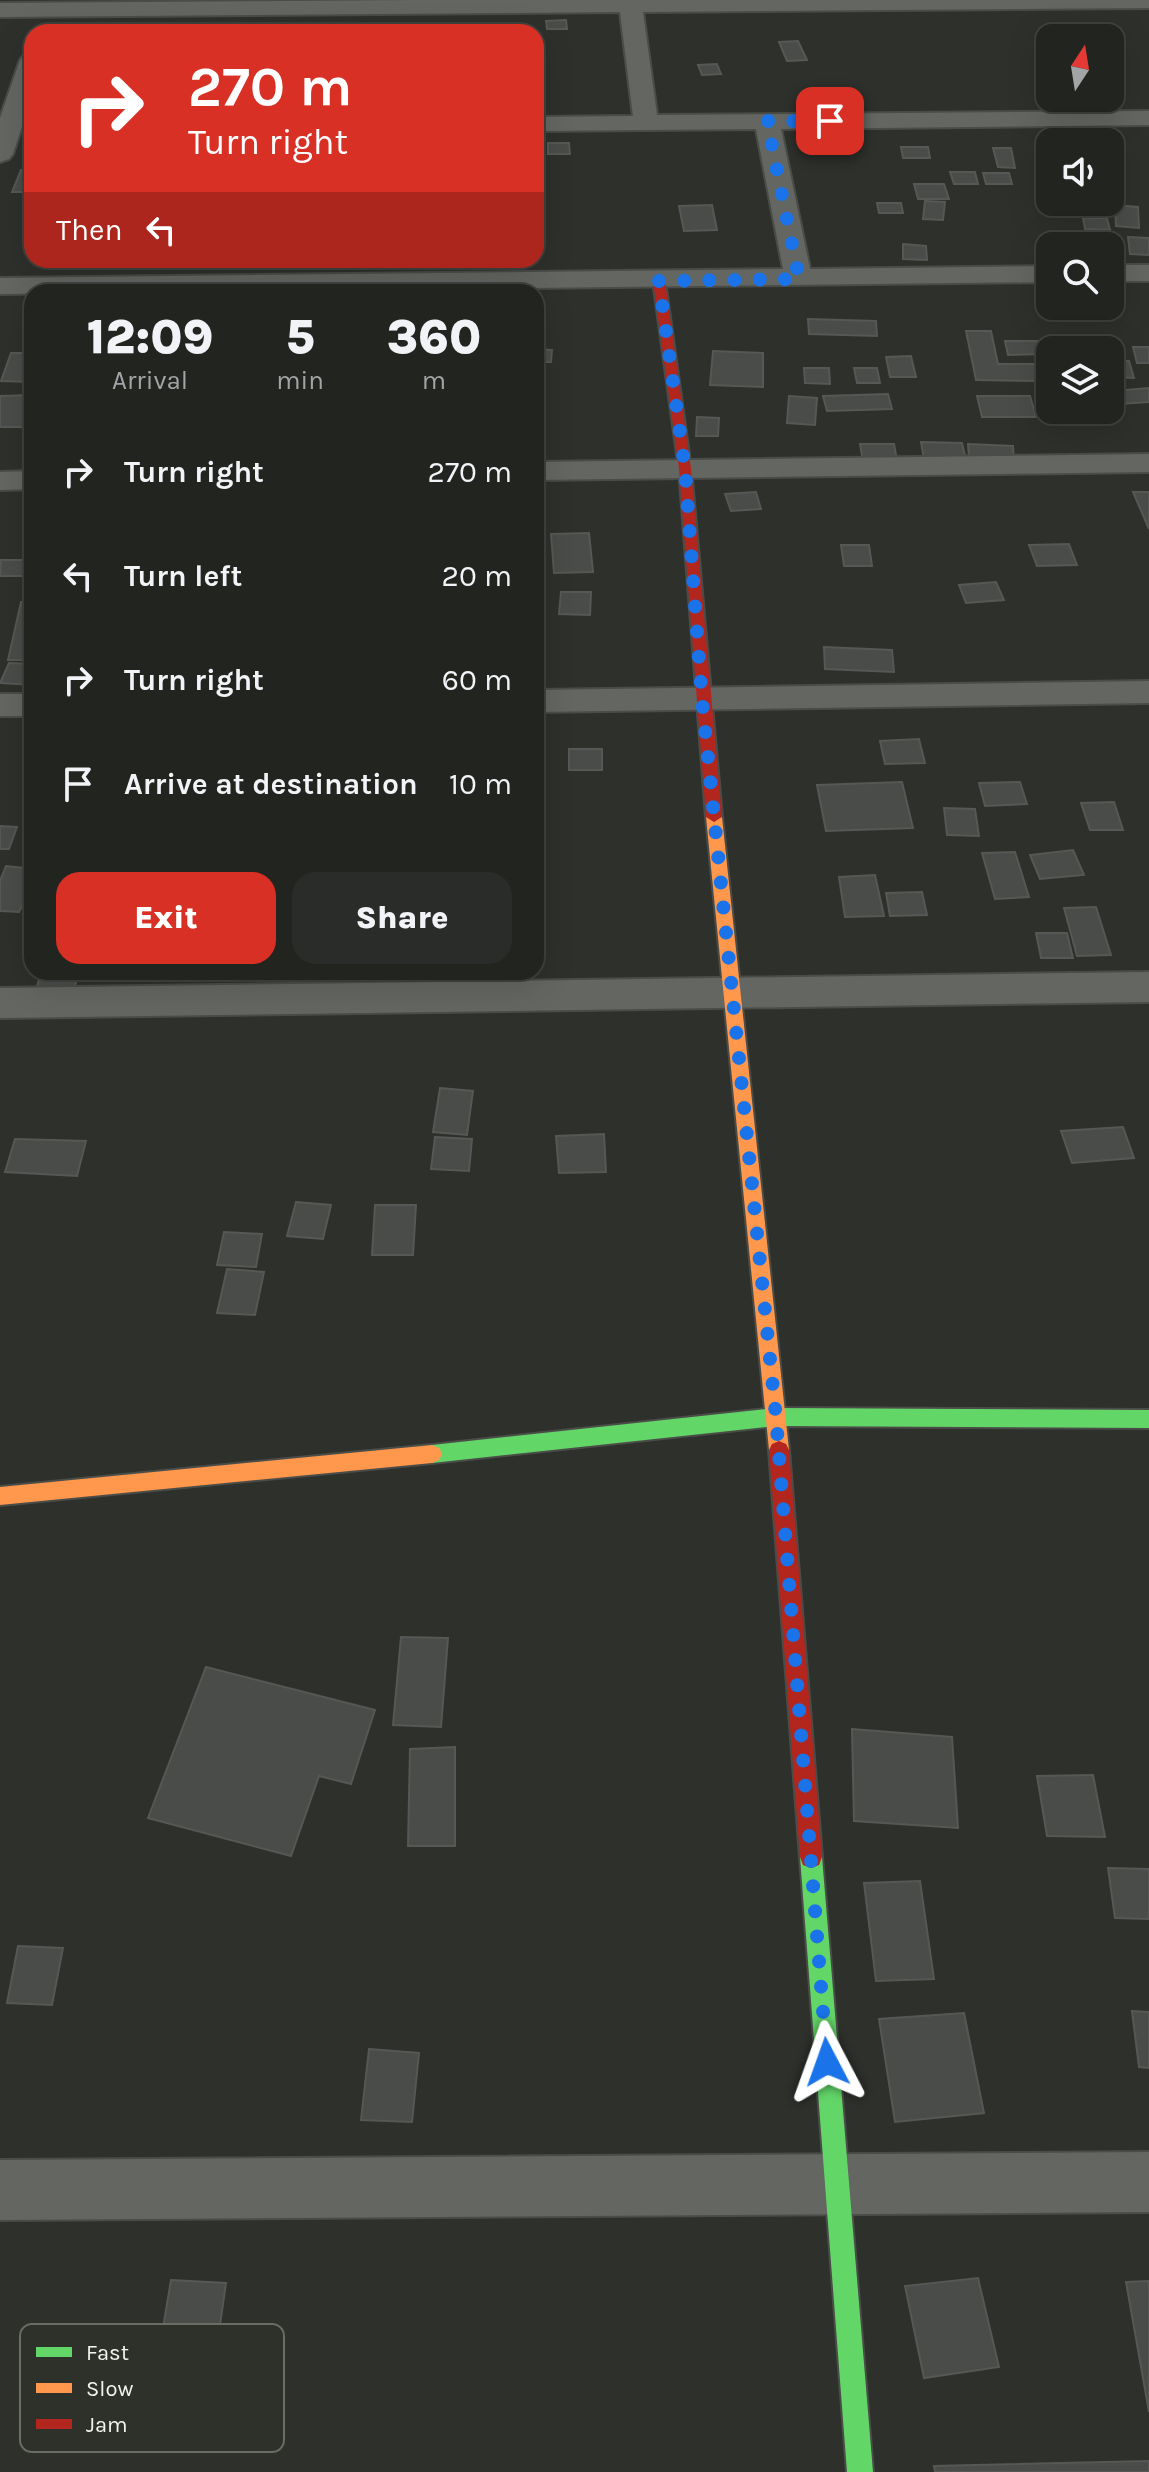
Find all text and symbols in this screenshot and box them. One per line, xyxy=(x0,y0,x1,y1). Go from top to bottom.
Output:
north arrow xyxy=(1036,24,1124,112)
map controls xyxy=(1036,24,1124,424)
text: 270 m xyxy=(188,54,352,119)
icon: right xyxy=(56,56,160,160)
pin xyxy=(796,87,864,155)
icon: arrive xyxy=(808,99,852,143)
text: Turn right xyxy=(188,121,348,163)
button: sound xyxy=(1036,128,1124,216)
icon: left xyxy=(139,208,183,252)
text: Then xyxy=(56,212,123,248)
button: search xyxy=(1036,232,1124,320)
text: 12:09 xyxy=(87,309,213,365)
text: 5 xyxy=(286,309,314,365)
text: 360 xyxy=(387,309,481,365)
button: layers xyxy=(1036,336,1124,424)
text: Arrival xyxy=(112,365,188,396)
text: min xyxy=(276,365,324,396)
text: m xyxy=(422,365,446,396)
icon: right xyxy=(56,450,100,494)
text: Turn right xyxy=(124,454,264,490)
text: 270 m xyxy=(428,454,512,490)
icon: left xyxy=(56,554,100,598)
text: Turn left xyxy=(124,558,242,594)
text: 20 m xyxy=(442,558,512,594)
icon: right xyxy=(56,658,100,702)
text: Turn right xyxy=(124,662,264,698)
text: 60 m xyxy=(442,662,512,698)
icon: arrive xyxy=(56,762,100,806)
text: Arrive at destination xyxy=(124,766,418,802)
text: 10 m xyxy=(449,766,512,802)
button: Exit xyxy=(56,872,276,964)
button: Share xyxy=(292,872,512,964)
position arrow xyxy=(785,2020,869,2104)
legend xyxy=(20,2324,284,2452)
text: Fast xyxy=(86,2340,129,2366)
text: Slow xyxy=(86,2376,133,2402)
text: Jam xyxy=(86,2412,128,2438)

